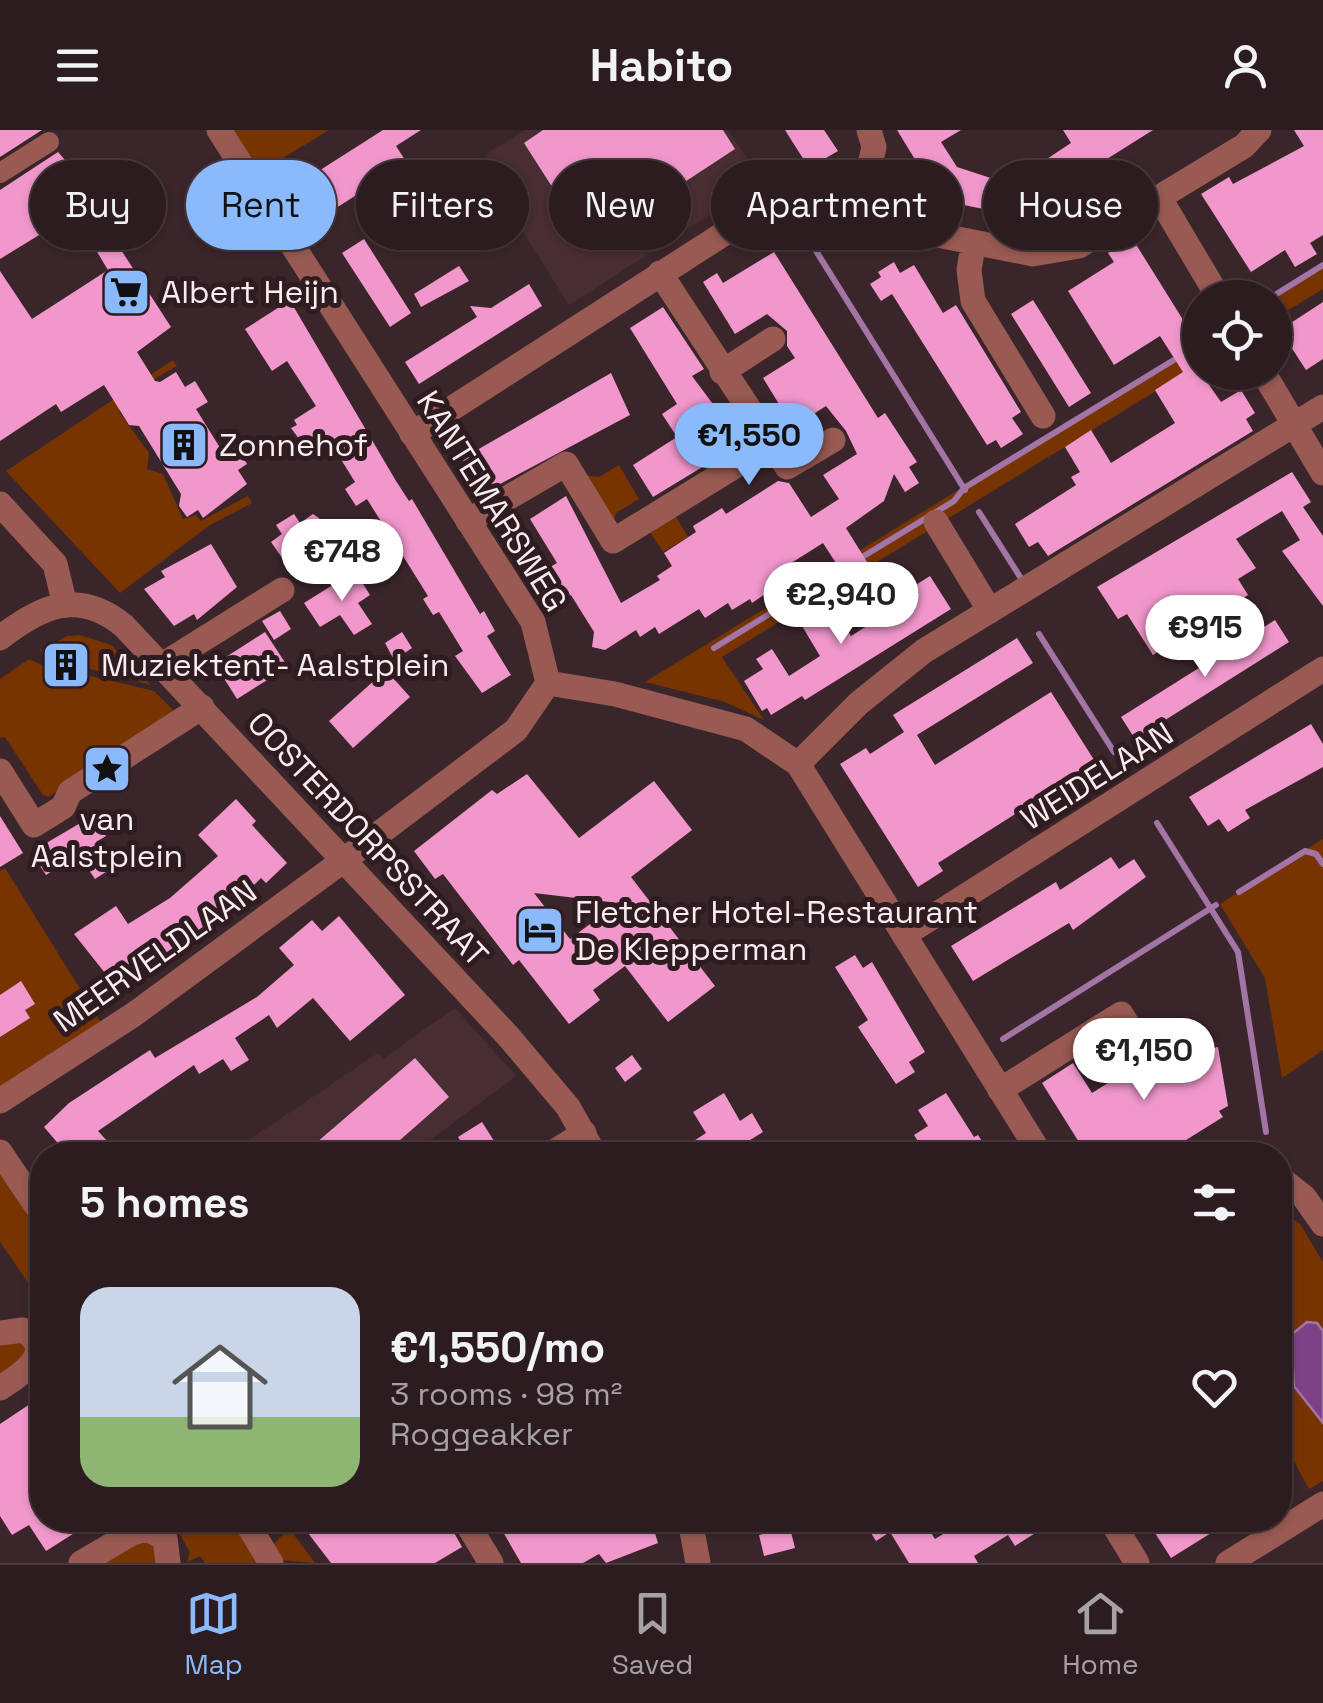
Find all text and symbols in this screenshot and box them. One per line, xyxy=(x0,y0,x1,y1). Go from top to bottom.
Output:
text: Habito xyxy=(590,37,733,94)
icon: menu xyxy=(50,38,105,93)
icon: person xyxy=(1218,38,1273,93)
chip: Buy xyxy=(30,160,166,250)
chip: Rent xyxy=(186,160,336,250)
chip: Filters xyxy=(356,160,529,250)
chip: New xyxy=(549,160,691,250)
chip: Apartment xyxy=(711,160,963,250)
chip: House xyxy=(983,160,1158,250)
supermarket icon: Albert Heijn xyxy=(100,266,152,318)
place label: Albert Heijn xyxy=(161,272,339,312)
map controls xyxy=(1182,280,1292,390)
button: locate xyxy=(1182,280,1292,390)
street label: KANTEMARSWEG xyxy=(408,383,576,619)
pin: €1,550 xyxy=(668,403,830,488)
text: €1,550 xyxy=(697,415,801,455)
building icon: Zonnehof xyxy=(158,419,210,471)
place label: Zonnehof xyxy=(219,425,368,465)
pin: €748 xyxy=(283,519,401,604)
text: €748 xyxy=(303,531,381,571)
pin: €2,940 xyxy=(760,562,922,647)
text: €2,940 xyxy=(786,574,896,614)
pin: €915 xyxy=(1146,595,1264,680)
text: €915 xyxy=(1167,607,1243,647)
building icon: Muziektent- Aalstplein xyxy=(40,639,92,691)
place label: Muziektent- Aalstplein xyxy=(101,645,449,685)
street label: OOSTERDORPSSTRAAT xyxy=(239,703,497,975)
street label: WEIDELAAN xyxy=(1013,713,1181,839)
place icon: van Aalstplein xyxy=(81,743,133,795)
place label: van Aalstplein xyxy=(31,799,183,876)
street label: MEERVELDLAAN xyxy=(46,871,264,1041)
place label: Fletcher Hotel-Restaurant De Klepperman xyxy=(575,892,978,969)
hotel icon: Fletcher Hotel-Restaurant De Klepperman xyxy=(514,904,566,956)
pin: €1,150 xyxy=(1063,1018,1225,1103)
text: €1,150 xyxy=(1095,1030,1193,1070)
icon: filters xyxy=(1187,1175,1242,1230)
text: 5 homes xyxy=(80,1176,250,1229)
text: €1,550/mo xyxy=(390,1321,605,1374)
icon: home xyxy=(160,1327,280,1447)
icon: heart xyxy=(1187,1360,1242,1415)
text: 3 rooms · 98 m² xyxy=(390,1374,622,1414)
text: Roggeakker xyxy=(390,1414,573,1454)
tab: Map xyxy=(184,1586,243,1682)
tab: Saved xyxy=(612,1586,693,1682)
tab: Home xyxy=(1062,1586,1139,1682)

